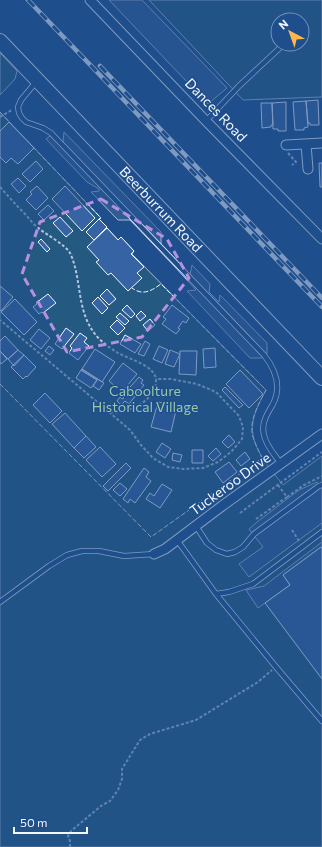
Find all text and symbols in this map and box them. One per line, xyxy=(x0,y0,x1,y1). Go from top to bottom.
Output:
north arrow xyxy=(270,12,310,52)
text: N xyxy=(276,16,290,32)
street label: Dances Road xyxy=(182,74,251,145)
street label: Beerburrum Road xyxy=(116,163,206,256)
park label: Caboolture Historical Village xyxy=(92,382,198,415)
street label: Tuckeroo Drive xyxy=(186,449,273,519)
scale bar xyxy=(14,809,87,835)
text: 50 m xyxy=(20,815,48,829)

